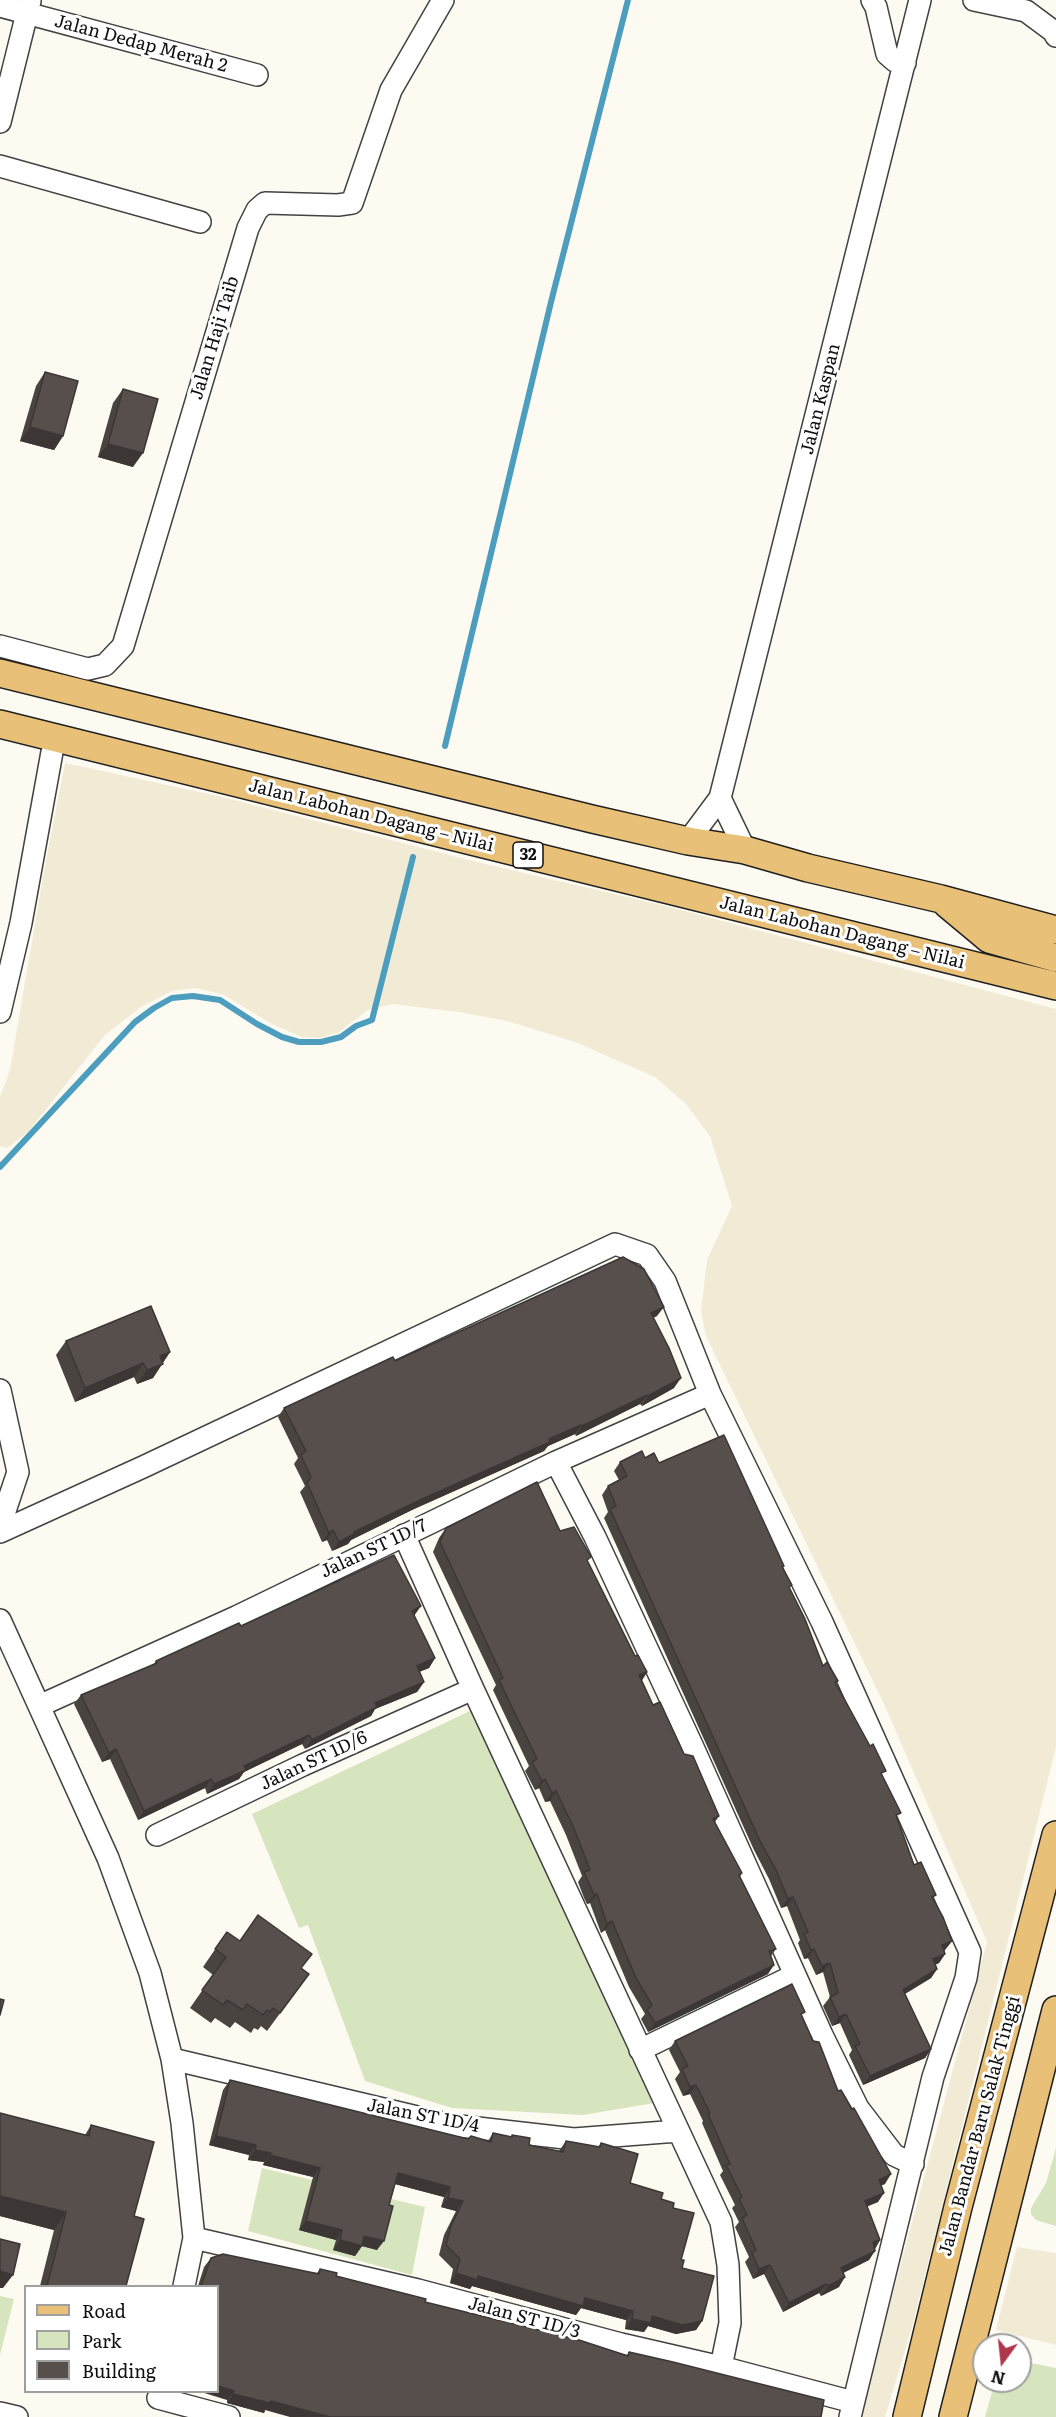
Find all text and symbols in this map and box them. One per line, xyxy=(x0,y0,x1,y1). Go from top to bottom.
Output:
street label: Jalan Dedap Merah 2 xyxy=(52,11,230,77)
street label: Jalan Haji Taib xyxy=(186,274,244,402)
street label: Jalan Kaspan xyxy=(797,341,845,457)
street label: Jalan Labohan Dagang ‒ Nilai xyxy=(246,775,496,857)
road number: 32 xyxy=(513,842,543,868)
street label: Jalan Labohan Dagang ‒ Nilai xyxy=(717,892,967,974)
street label: Jalan ST 1D/7 xyxy=(317,1515,431,1583)
street label: Jalan ST 1D/6 xyxy=(257,1727,371,1795)
street label: Jalan Bandar Baru Salak Tinggi xyxy=(935,1994,1025,2258)
street label: Jalan ST 1D/4 xyxy=(365,2095,481,2137)
legend xyxy=(24,2285,219,2393)
street label: Jalan ST 1D/3 xyxy=(465,2293,583,2343)
text: Road xyxy=(82,2297,126,2324)
text: Park xyxy=(82,2327,121,2354)
north arrow xyxy=(972,2333,1032,2393)
text: Building xyxy=(82,2357,156,2384)
text: N xyxy=(988,2365,1007,2392)

